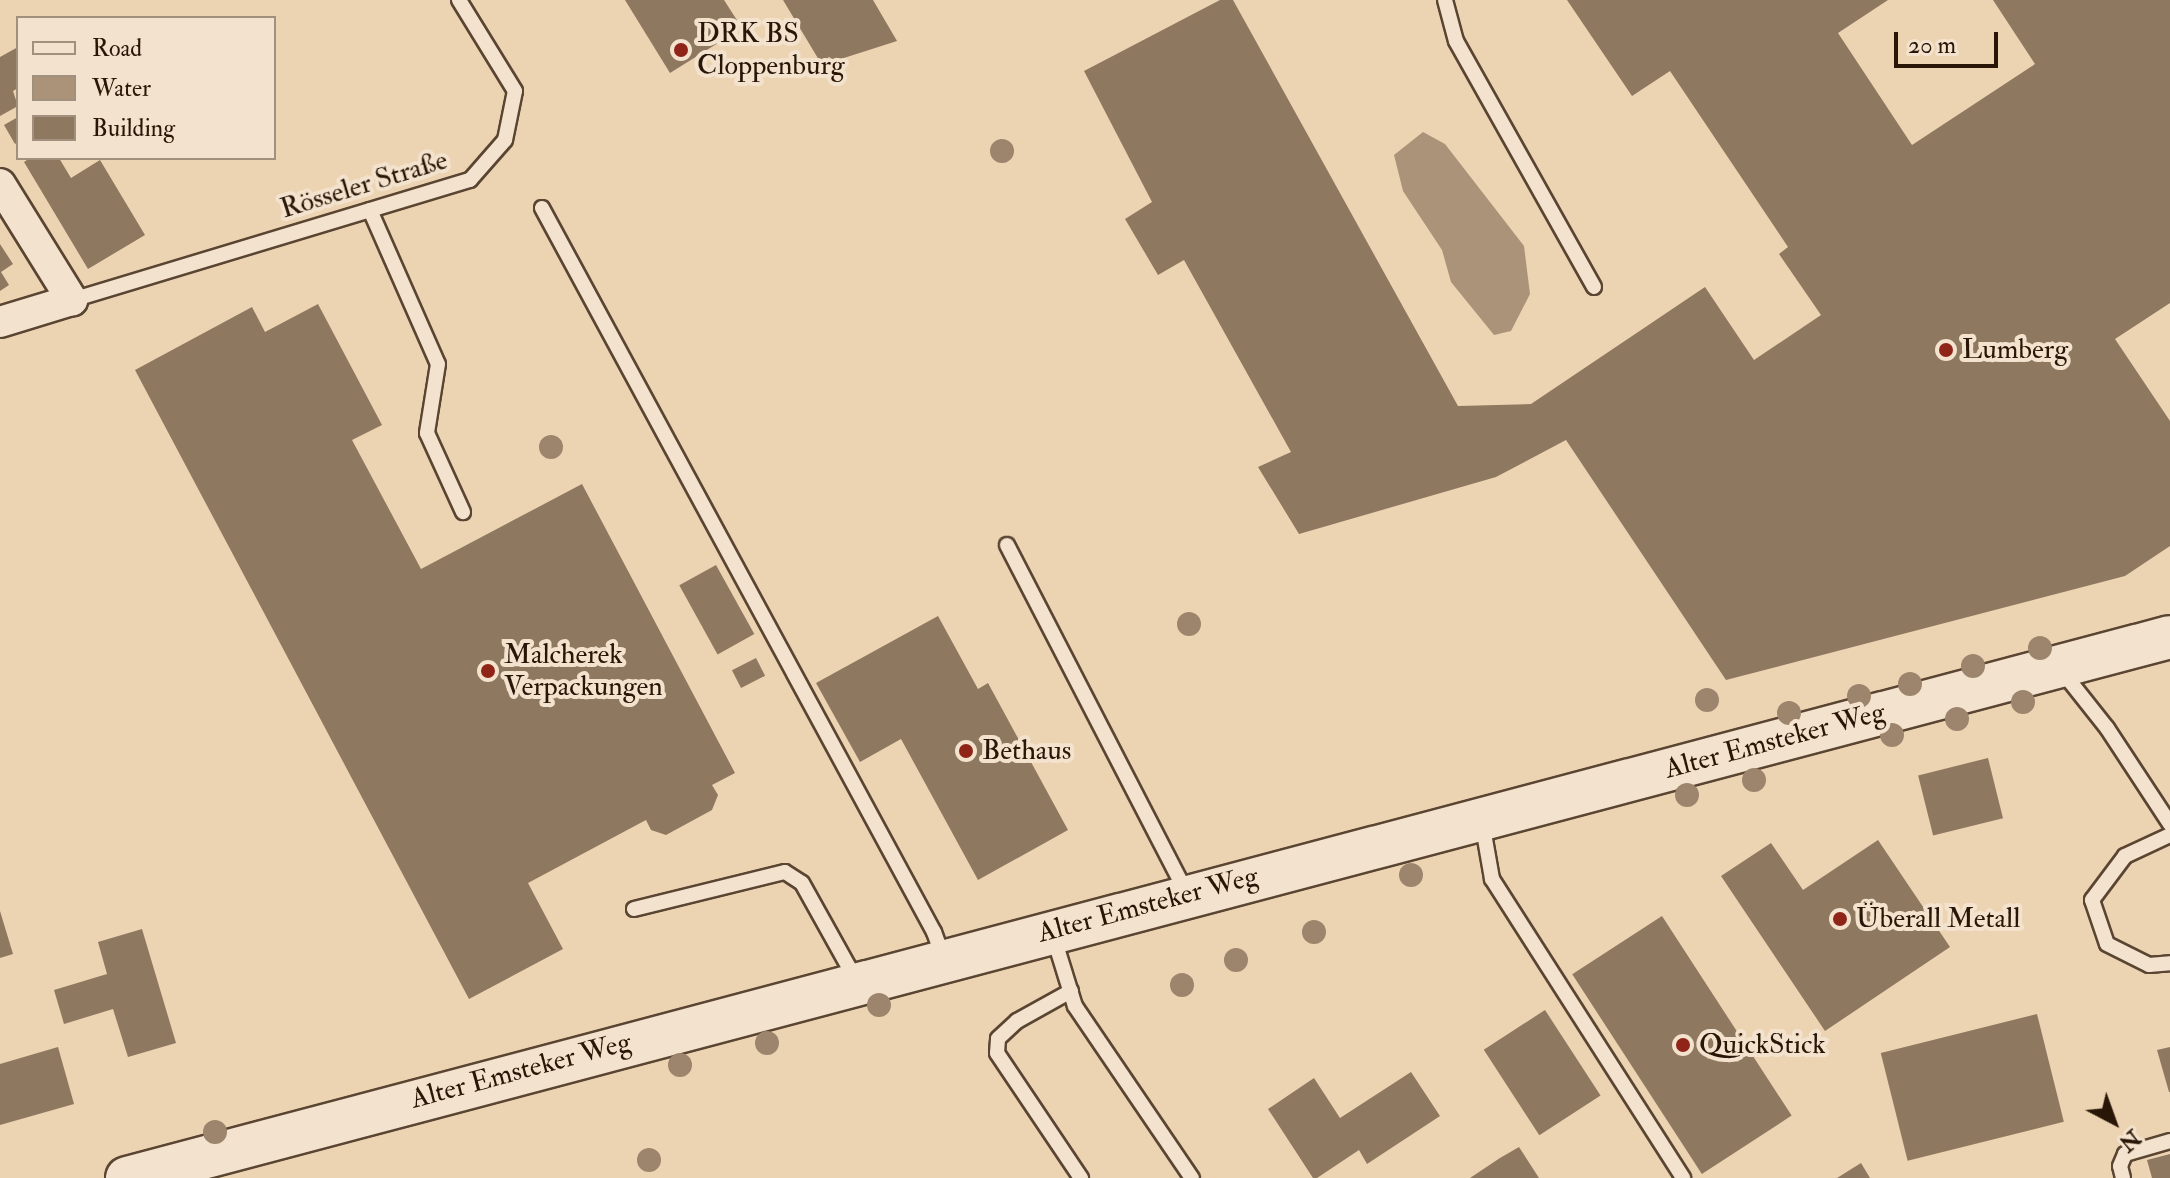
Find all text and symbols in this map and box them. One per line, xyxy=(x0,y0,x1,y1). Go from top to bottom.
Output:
legend xyxy=(16,16,276,160)
scale bar xyxy=(1898,16,2002,66)
place label: DRK BS Cloppenburg xyxy=(697,17,845,83)
text: 20 m xyxy=(1908,30,1956,61)
text: Road xyxy=(92,33,142,64)
marker: DRK BS Cloppenburg xyxy=(672,41,690,59)
text: Water xyxy=(92,73,151,104)
text: Building xyxy=(92,113,175,144)
street label: Rösseler Straße xyxy=(277,144,451,226)
place label: Lumberg xyxy=(1962,333,2068,367)
marker: Lumberg xyxy=(1937,341,1955,359)
place label: Malcherek Verpackungen xyxy=(504,638,663,704)
marker: Malcherek Verpackungen xyxy=(479,662,497,680)
street label: Alter Emsteker Weg xyxy=(1661,695,1889,787)
place label: Bethaus xyxy=(982,734,1071,768)
marker: Bethaus xyxy=(957,742,975,760)
street label: Alter Emsteker Weg xyxy=(1034,859,1262,951)
place label: Überall Metall xyxy=(1856,902,2020,936)
marker: Überall Metall xyxy=(1831,910,1849,928)
street label: Alter Emsteker Weg xyxy=(407,1025,635,1117)
place label: QuickStick xyxy=(1699,1028,1826,1062)
marker: QuickStick xyxy=(1674,1036,1692,1054)
north arrow xyxy=(2074,1082,2154,1162)
text: N xyxy=(2113,1123,2146,1157)

